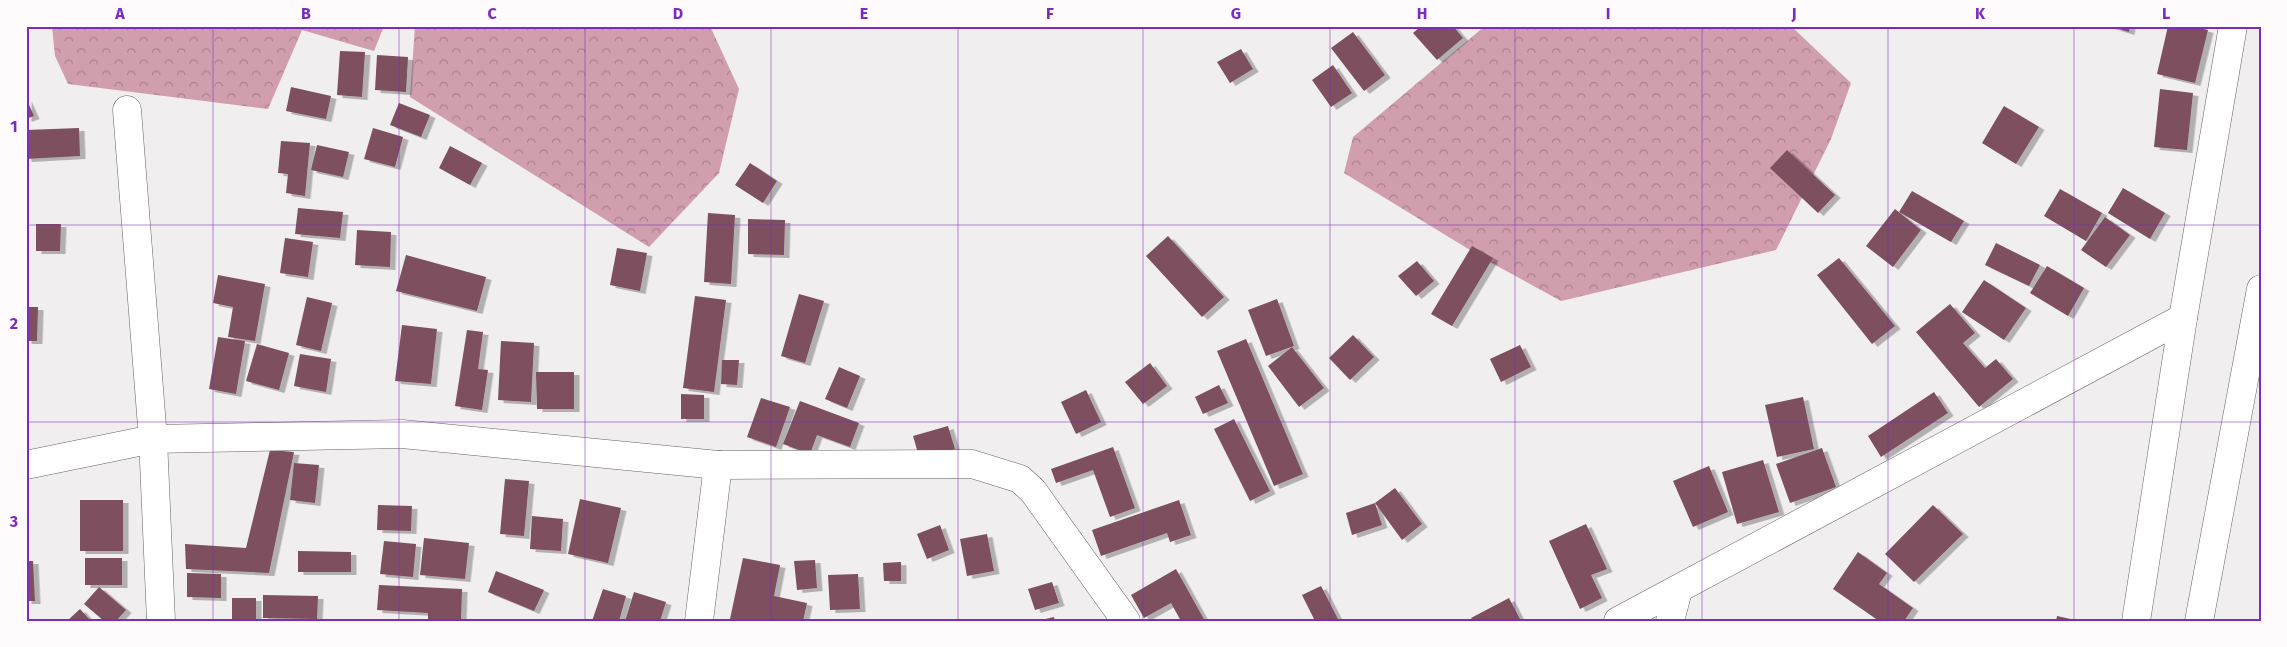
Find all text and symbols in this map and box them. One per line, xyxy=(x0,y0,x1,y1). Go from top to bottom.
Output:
text: A xyxy=(114,4,125,23)
text: B xyxy=(301,4,311,23)
text: C xyxy=(487,4,497,23)
text: D xyxy=(673,4,683,23)
text: E xyxy=(860,4,868,23)
text: F xyxy=(1046,4,1054,23)
text: G xyxy=(1231,4,1241,23)
text: H xyxy=(1417,4,1427,23)
text: I xyxy=(1606,4,1610,23)
text: J xyxy=(1790,4,1797,23)
text: K xyxy=(1975,4,1986,23)
text: L xyxy=(2162,4,2170,23)
text: 1 xyxy=(10,117,18,136)
text: 2 xyxy=(10,314,18,333)
text: 3 xyxy=(9,512,18,531)

